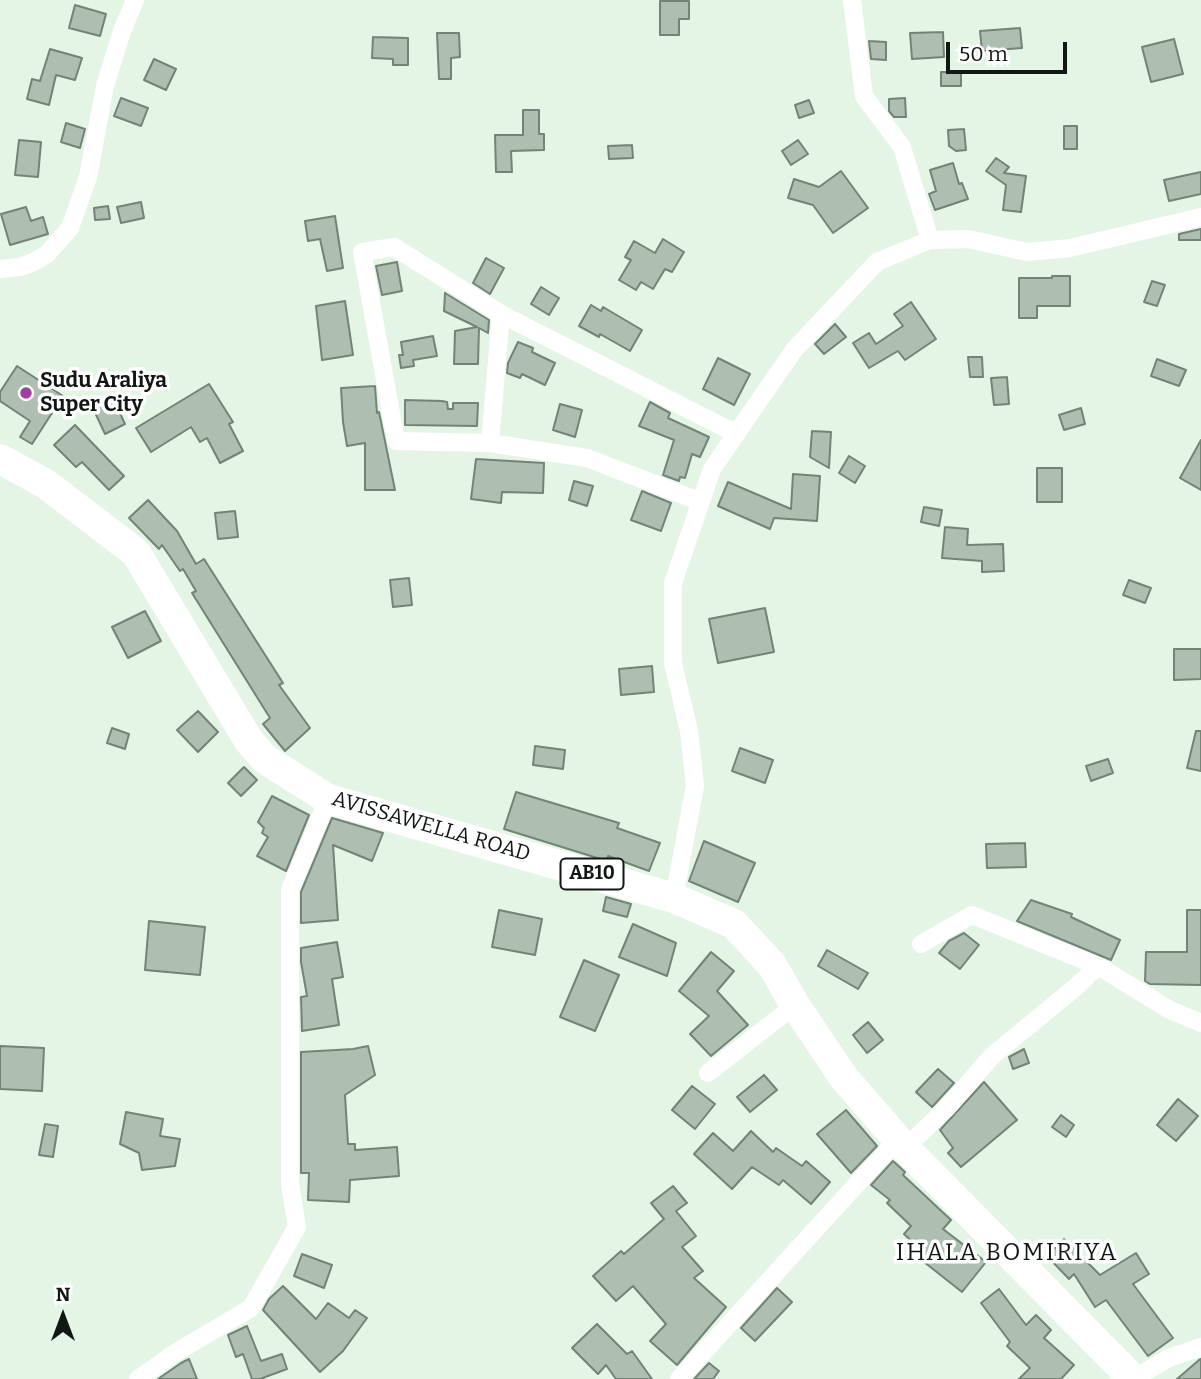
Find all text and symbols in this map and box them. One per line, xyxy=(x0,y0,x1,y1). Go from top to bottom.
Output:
scale bar xyxy=(949,28,1070,72)
text: 50 m xyxy=(959,41,1008,67)
place label: Sudu Araliya Super City xyxy=(40,368,167,418)
marker: Sudu Araliya Super City xyxy=(18,385,34,401)
street label: AVISSAWELLA ROAD xyxy=(329,787,533,867)
road number: AB10 xyxy=(560,859,624,890)
district label: IHALA BOMIRIYA xyxy=(897,1239,1117,1267)
north arrow xyxy=(28,1281,98,1351)
text: N xyxy=(56,1283,70,1306)

